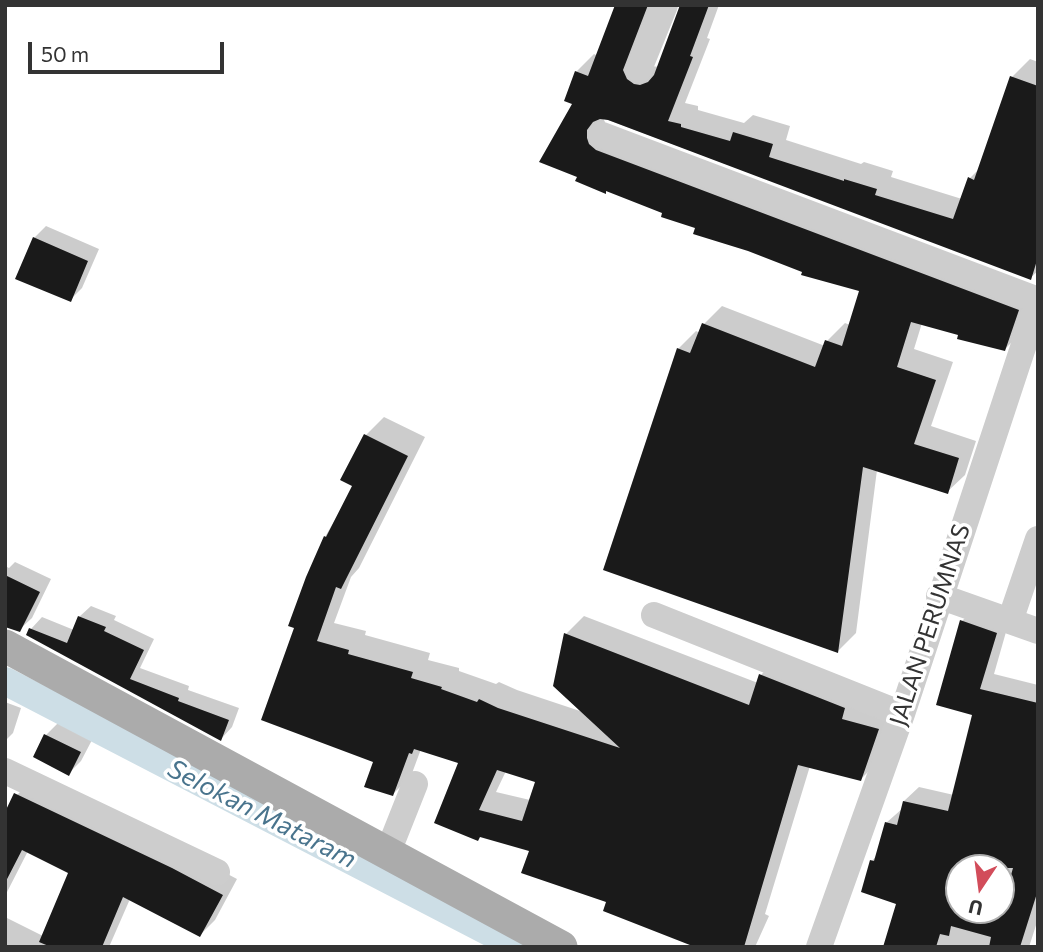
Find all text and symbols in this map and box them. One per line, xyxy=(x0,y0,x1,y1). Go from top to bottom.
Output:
scale bar xyxy=(32,28,228,72)
text: 50 m xyxy=(41,41,89,66)
street label: JALAN PERUMNAS xyxy=(884,520,976,730)
water label: Selokan Mataram xyxy=(162,753,362,875)
north arrow xyxy=(945,854,1015,924)
text: U xyxy=(966,895,985,921)

